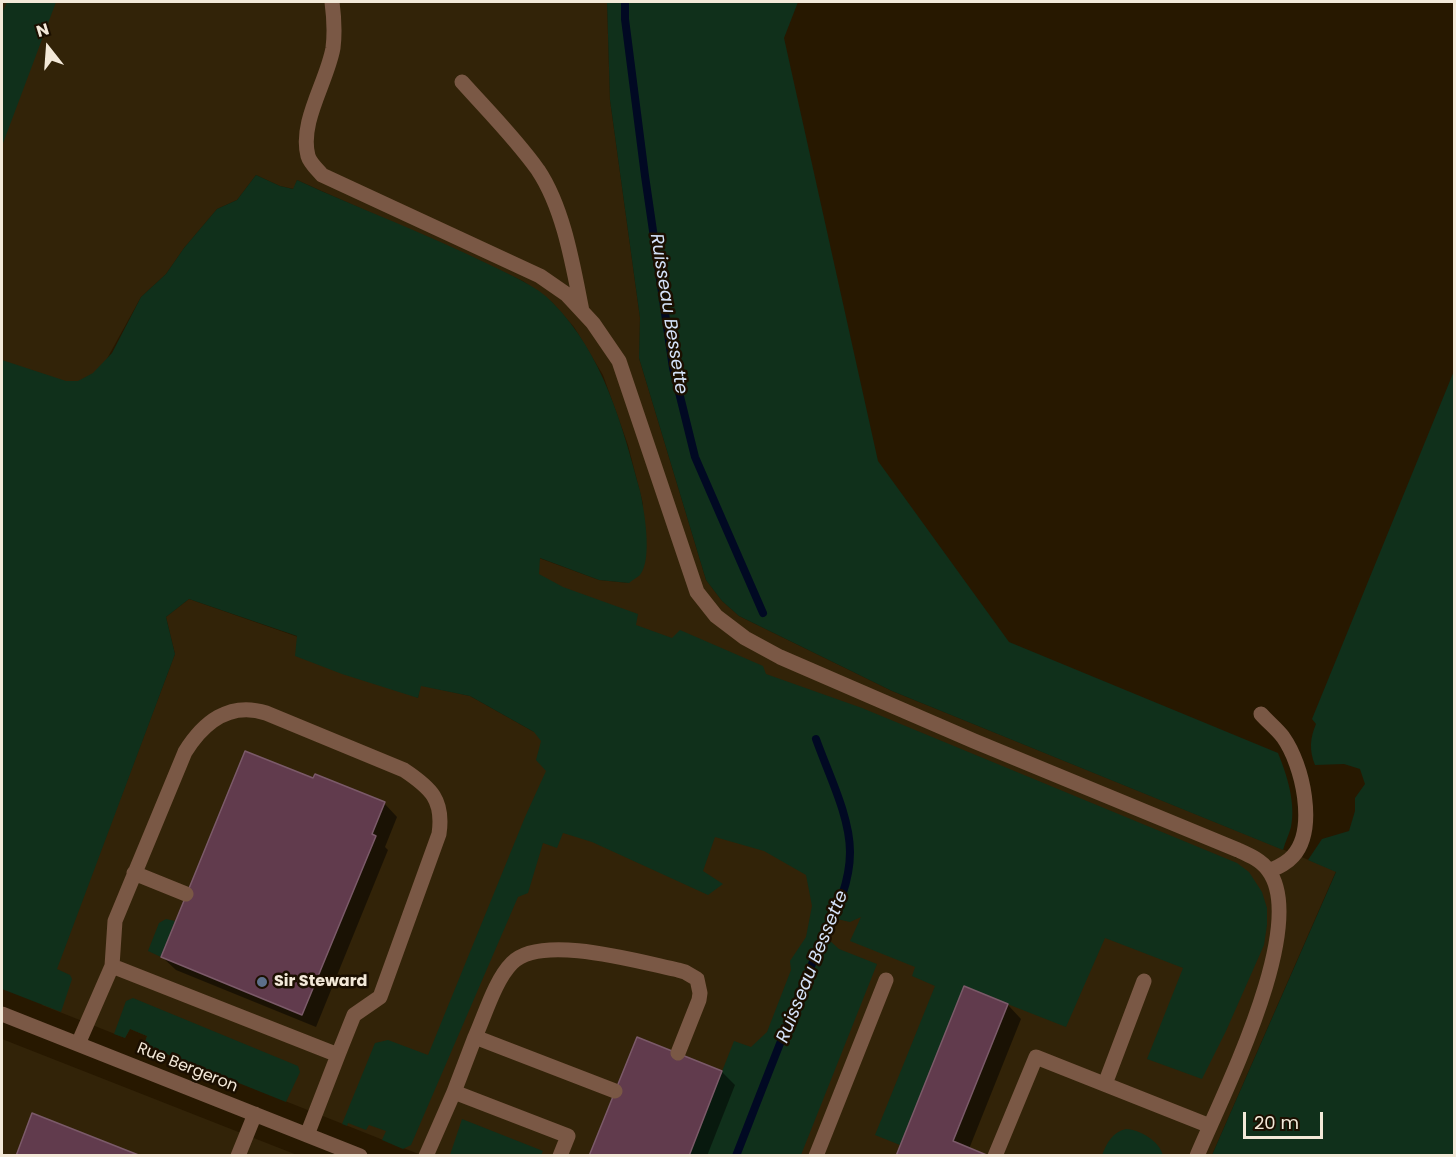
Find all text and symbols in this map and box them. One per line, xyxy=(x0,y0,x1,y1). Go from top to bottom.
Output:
north arrow xyxy=(18,18,78,78)
text: N xyxy=(33,18,52,43)
water label: Ruisseau Bessette xyxy=(645,232,691,396)
water label: Ruisseau Bessette xyxy=(773,888,853,1046)
place label: Sir Steward xyxy=(274,972,367,992)
marker: Sir Steward xyxy=(255,975,269,989)
street label: Rue Bergeron xyxy=(134,1039,240,1097)
scale bar xyxy=(1246,1100,1326,1138)
text: 20 m xyxy=(1254,1110,1299,1135)

